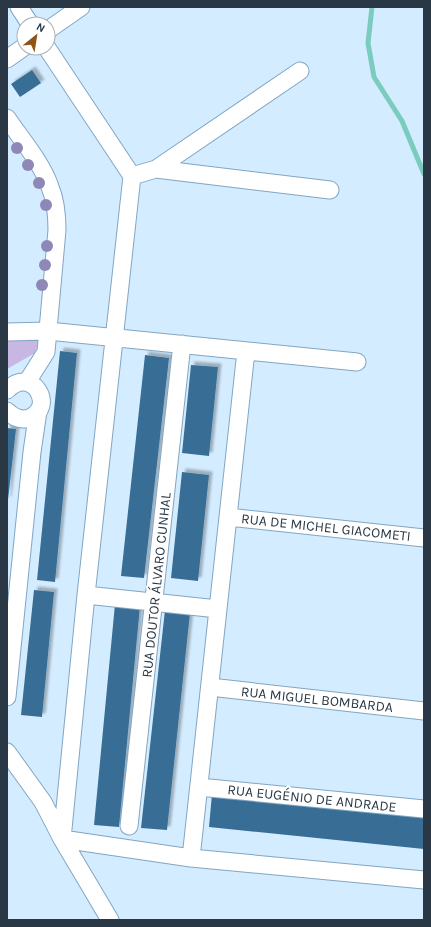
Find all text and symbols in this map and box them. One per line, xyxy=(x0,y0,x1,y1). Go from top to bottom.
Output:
north arrow xyxy=(16,16,56,56)
text: N xyxy=(34,20,47,35)
street label: RUA DOUTOR ÁLVARO CUNHAL xyxy=(137,491,175,678)
street label: RUA DE MICHEL GIACOMETI xyxy=(240,510,411,545)
street label: RUA MIGUEL BOMBARDA xyxy=(240,683,394,716)
street label: RUA EUGÉNIO DE ANDRADE xyxy=(227,780,397,816)

